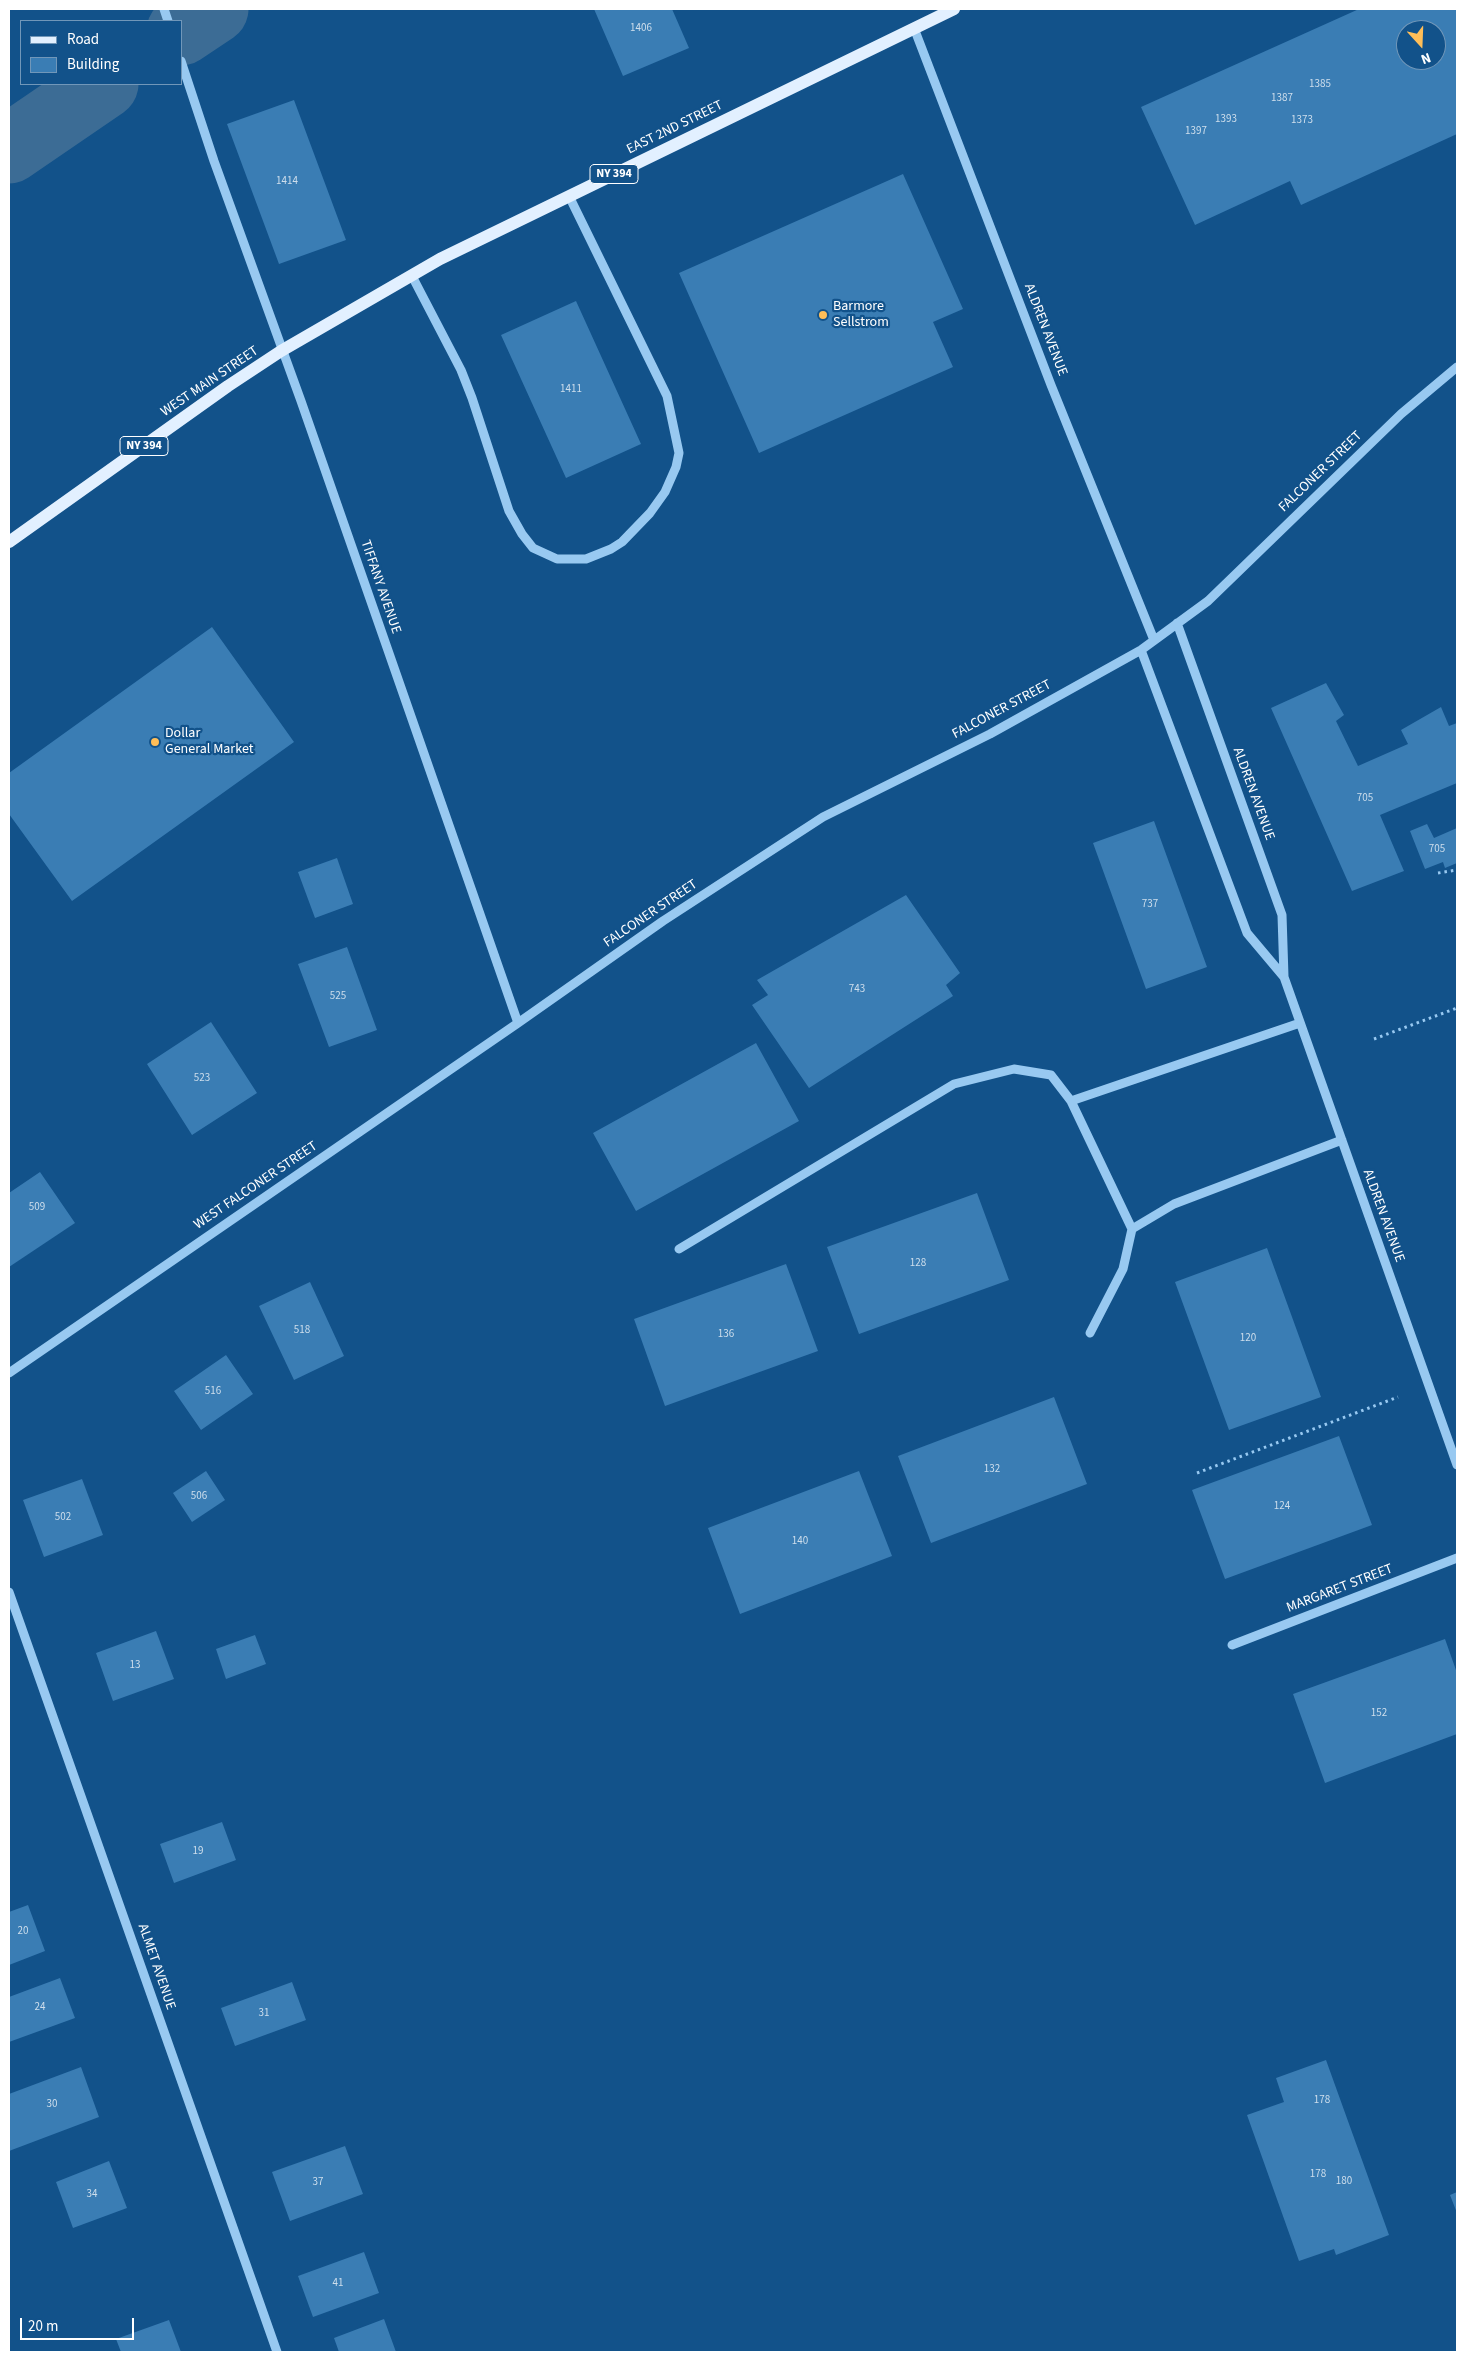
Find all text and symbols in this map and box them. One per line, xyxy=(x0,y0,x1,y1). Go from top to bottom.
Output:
legend xyxy=(20,20,182,85)
north arrow xyxy=(1396,20,1446,70)
house number: 1406 xyxy=(630,22,652,36)
text: Road xyxy=(67,29,99,50)
text: N xyxy=(1418,47,1434,69)
text: Building xyxy=(67,54,119,75)
house number: 1385 xyxy=(1309,78,1331,92)
house number: 1387 xyxy=(1271,92,1293,106)
street label: EAST 2ND STREET xyxy=(624,97,726,159)
house number: 1393 xyxy=(1215,113,1237,127)
house number: 1373 xyxy=(1291,114,1313,128)
house number: 1397 xyxy=(1185,125,1207,139)
road number: NY 394 xyxy=(590,164,638,183)
house number: 1414 xyxy=(276,175,298,189)
street label: ALDREN AVENUE xyxy=(1020,281,1070,379)
place label: Barmore Sellstrom xyxy=(833,299,889,332)
marker: Barmore Sellstrom xyxy=(817,309,829,321)
street label: WEST MAIN STREET xyxy=(158,343,262,421)
house number: 1411 xyxy=(560,383,582,397)
street label: FALCONER STREET xyxy=(1276,428,1366,516)
road number: NY 394 xyxy=(120,436,168,456)
street label: TIFFANY AVENUE xyxy=(356,538,404,636)
street label: FALCONER STREET xyxy=(950,677,1054,743)
place label: Dollar General Market xyxy=(165,726,253,759)
marker: Dollar General Market xyxy=(149,736,161,748)
street label: ALDREN AVENUE xyxy=(1228,745,1278,843)
house number: 705 xyxy=(1357,792,1373,806)
house number: 705 xyxy=(1429,843,1445,857)
street label: FALCONER STREET xyxy=(601,876,701,952)
house number: 737 xyxy=(1142,898,1158,912)
house number: 743 xyxy=(849,983,865,997)
house number: 525 xyxy=(330,990,346,1004)
house number: 523 xyxy=(194,1072,210,1086)
street label: WEST FALCONER STREET xyxy=(191,1138,321,1234)
street label: ALDREN AVENUE xyxy=(1358,1167,1408,1265)
house number: 509 xyxy=(29,1201,45,1215)
house number: 128 xyxy=(910,1257,926,1271)
house number: 518 xyxy=(294,1324,310,1338)
house number: 136 xyxy=(718,1328,734,1342)
house number: 120 xyxy=(1240,1332,1256,1346)
house number: 516 xyxy=(205,1385,221,1399)
house number: 132 xyxy=(984,1463,1000,1477)
house number: 506 xyxy=(191,1490,207,1504)
house number: 124 xyxy=(1274,1500,1290,1514)
house number: 502 xyxy=(55,1511,71,1525)
house number: 140 xyxy=(792,1535,808,1549)
street label: MARGARET STREET xyxy=(1284,1561,1396,1617)
house number: 13 xyxy=(130,1659,140,1673)
house number: 152 xyxy=(1371,1707,1387,1721)
house number: 19 xyxy=(193,1845,203,1859)
street label: ALMET AVENUE xyxy=(133,1922,179,2012)
house number: 20 xyxy=(18,1925,28,1939)
house number: 24 xyxy=(35,2001,45,2015)
house number: 31 xyxy=(259,2007,269,2021)
house number: 178 xyxy=(1314,2094,1330,2108)
house number: 30 xyxy=(47,2098,57,2112)
house number: 178 xyxy=(1310,2168,1326,2182)
house number: 180 xyxy=(1336,2175,1352,2189)
house number: 37 xyxy=(313,2176,323,2190)
house number: 34 xyxy=(87,2188,97,2202)
house number: 41 xyxy=(333,2277,343,2291)
scale bar xyxy=(22,2308,136,2340)
text: 20 m xyxy=(28,2316,58,2337)

